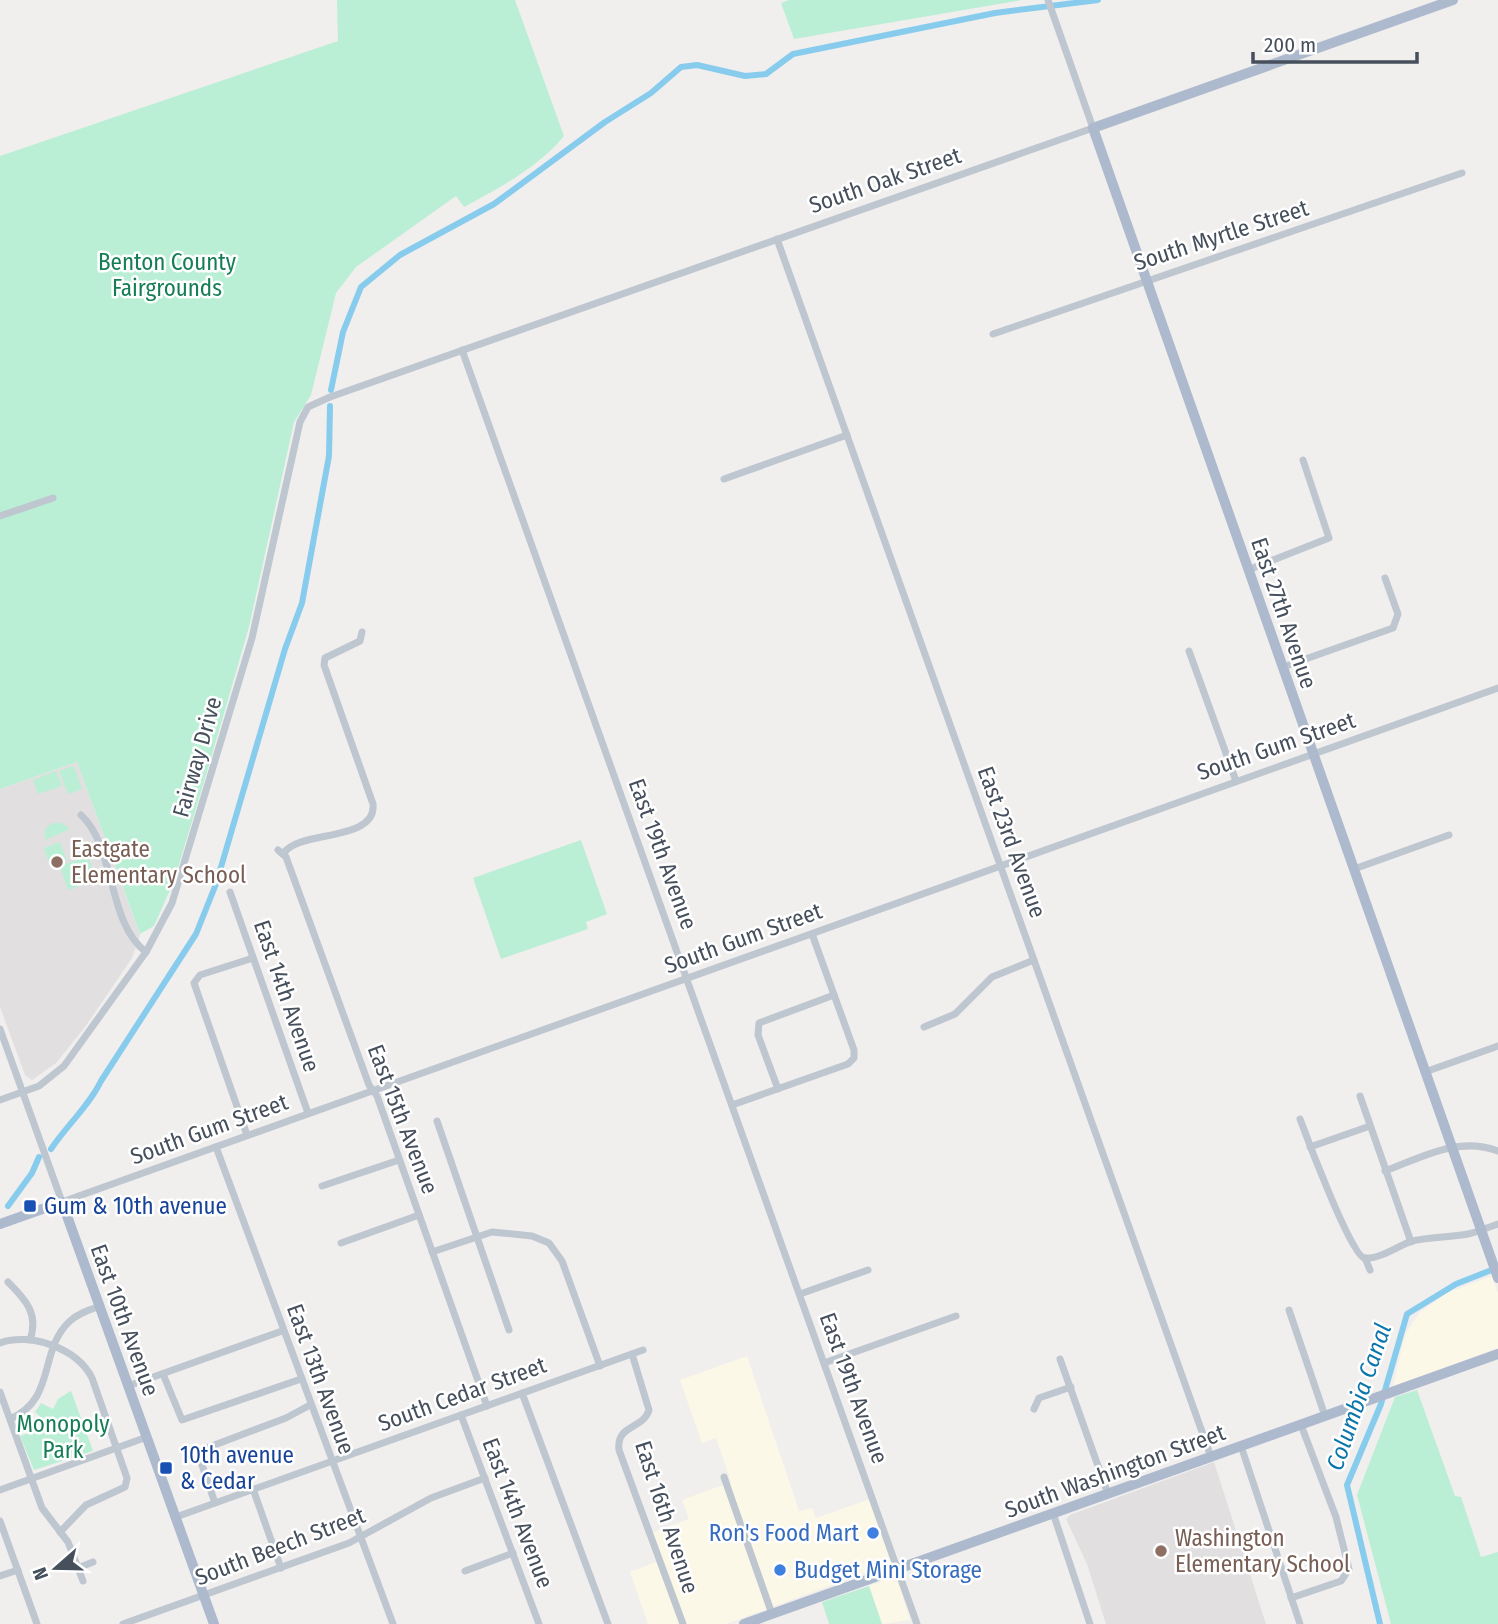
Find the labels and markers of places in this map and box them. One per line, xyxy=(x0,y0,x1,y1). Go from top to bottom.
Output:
place label: Eastgate Elementary School xyxy=(71,835,246,889)
marker: Eastgate Elementary School xyxy=(49,854,65,870)
place label: Gum & 10th avenue xyxy=(44,1192,227,1220)
marker: Gum & 10th avenue xyxy=(22,1198,38,1214)
place label: 10th avenue & Cedar xyxy=(180,1441,294,1495)
marker: 10th avenue & Cedar xyxy=(158,1460,174,1476)
place label: Ron's Food Mart xyxy=(709,1519,859,1547)
place label: Washington Elementary School xyxy=(1175,1524,1350,1578)
marker: Ron's Food Mart xyxy=(865,1525,881,1541)
marker: Washington Elementary School xyxy=(1153,1543,1169,1559)
place label: Budget Mini Storage xyxy=(794,1556,982,1584)
marker: Budget Mini Storage xyxy=(772,1562,788,1578)

